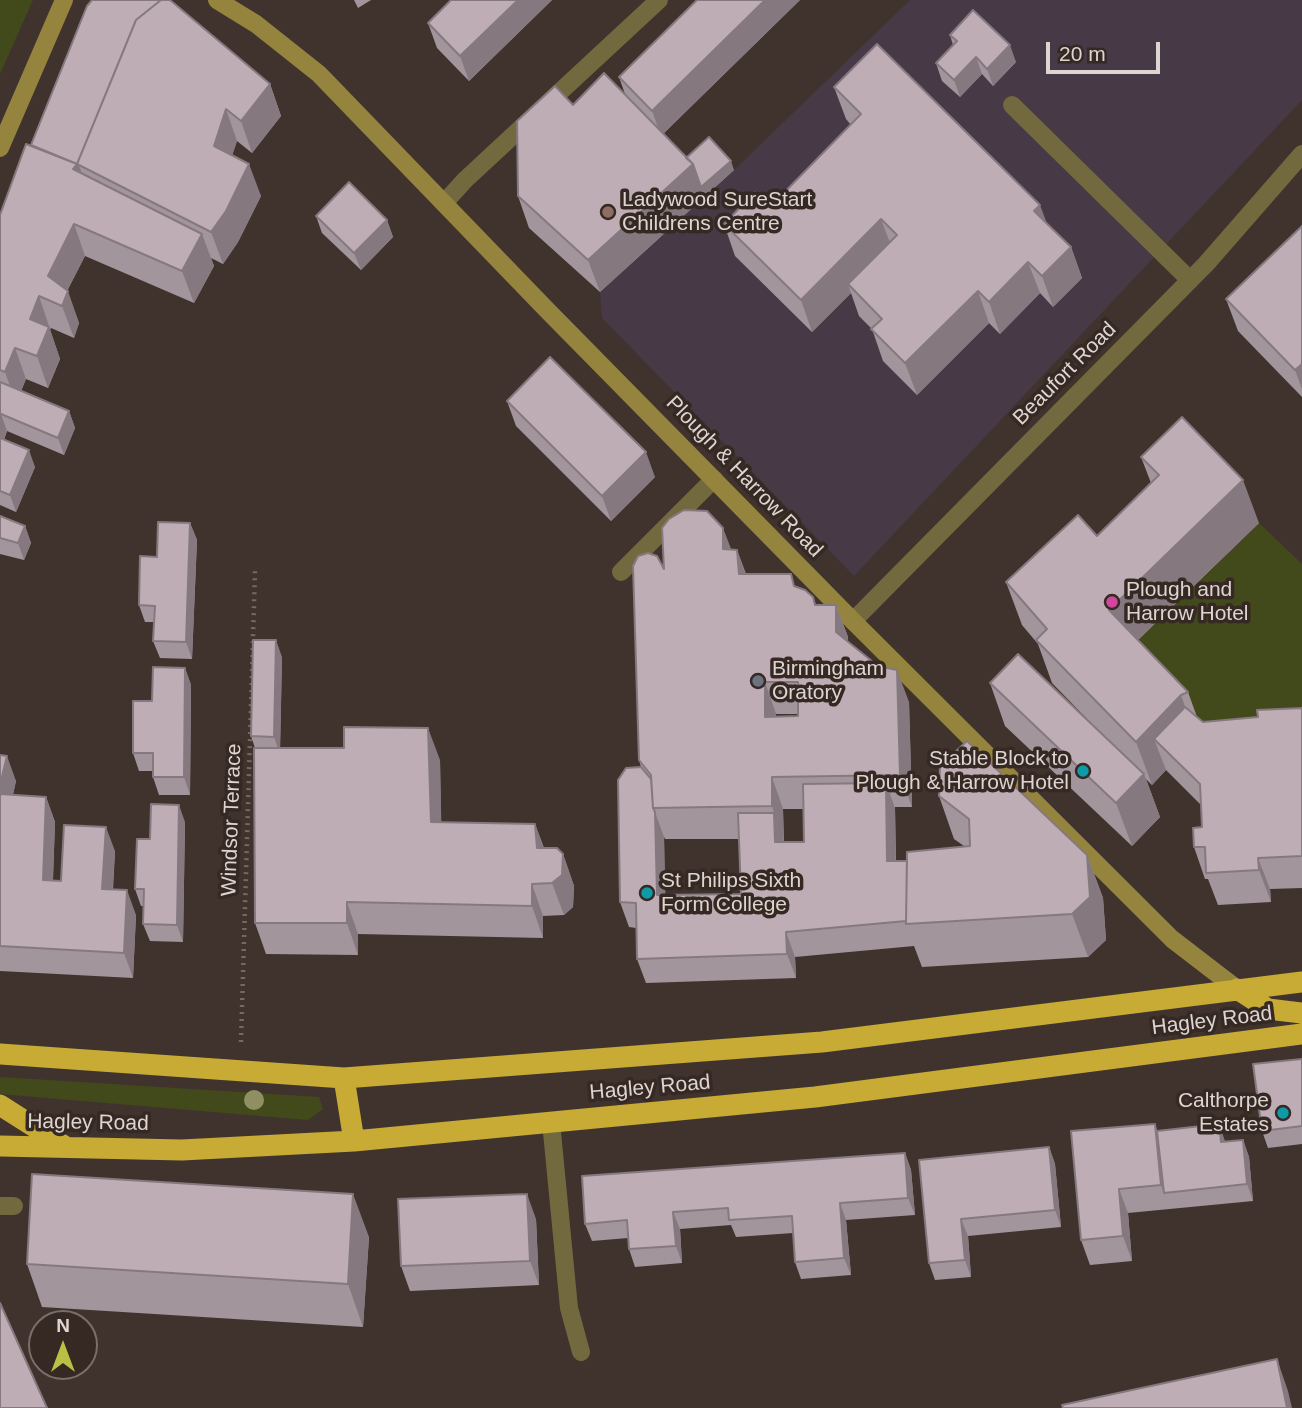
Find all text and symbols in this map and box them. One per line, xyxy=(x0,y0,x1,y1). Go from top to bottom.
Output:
scale bar xyxy=(1050,28,1164,72)
text: 20 m xyxy=(1059,42,1106,65)
place label: Ladywood SureStart Childrens Centre xyxy=(622,187,812,237)
marker: Ladywood SureStart Childrens Centre xyxy=(600,204,616,220)
street label: Beaufort Road xyxy=(1008,317,1122,431)
street label: Plough & Harrow Road xyxy=(660,391,828,563)
place label: Plough and Harrow Hotel xyxy=(1126,577,1249,627)
marker: Plough and Harrow Hotel xyxy=(1104,594,1120,610)
place label: Birmingham Oratory xyxy=(772,656,884,706)
marker: Birmingham Oratory xyxy=(750,673,766,689)
street label: Windsor Terrace xyxy=(217,743,247,897)
place label: Stable Block to Plough & Harrow Hotel xyxy=(855,746,1069,796)
marker: Stable Block to Plough & Harrow Hotel xyxy=(1075,763,1091,779)
place label: St Philips Sixth Form College xyxy=(661,868,801,918)
marker: St Philips Sixth Form College xyxy=(639,885,655,901)
street label: Hagley Road xyxy=(1150,1001,1274,1041)
street label: Hagley Road xyxy=(588,1070,712,1106)
place label: Calthorpe Estates xyxy=(1178,1088,1269,1138)
marker: Calthorpe Estates xyxy=(1275,1105,1291,1121)
street label: Hagley Road xyxy=(27,1109,149,1137)
north arrow xyxy=(28,1310,98,1380)
text: N xyxy=(56,1315,70,1336)

